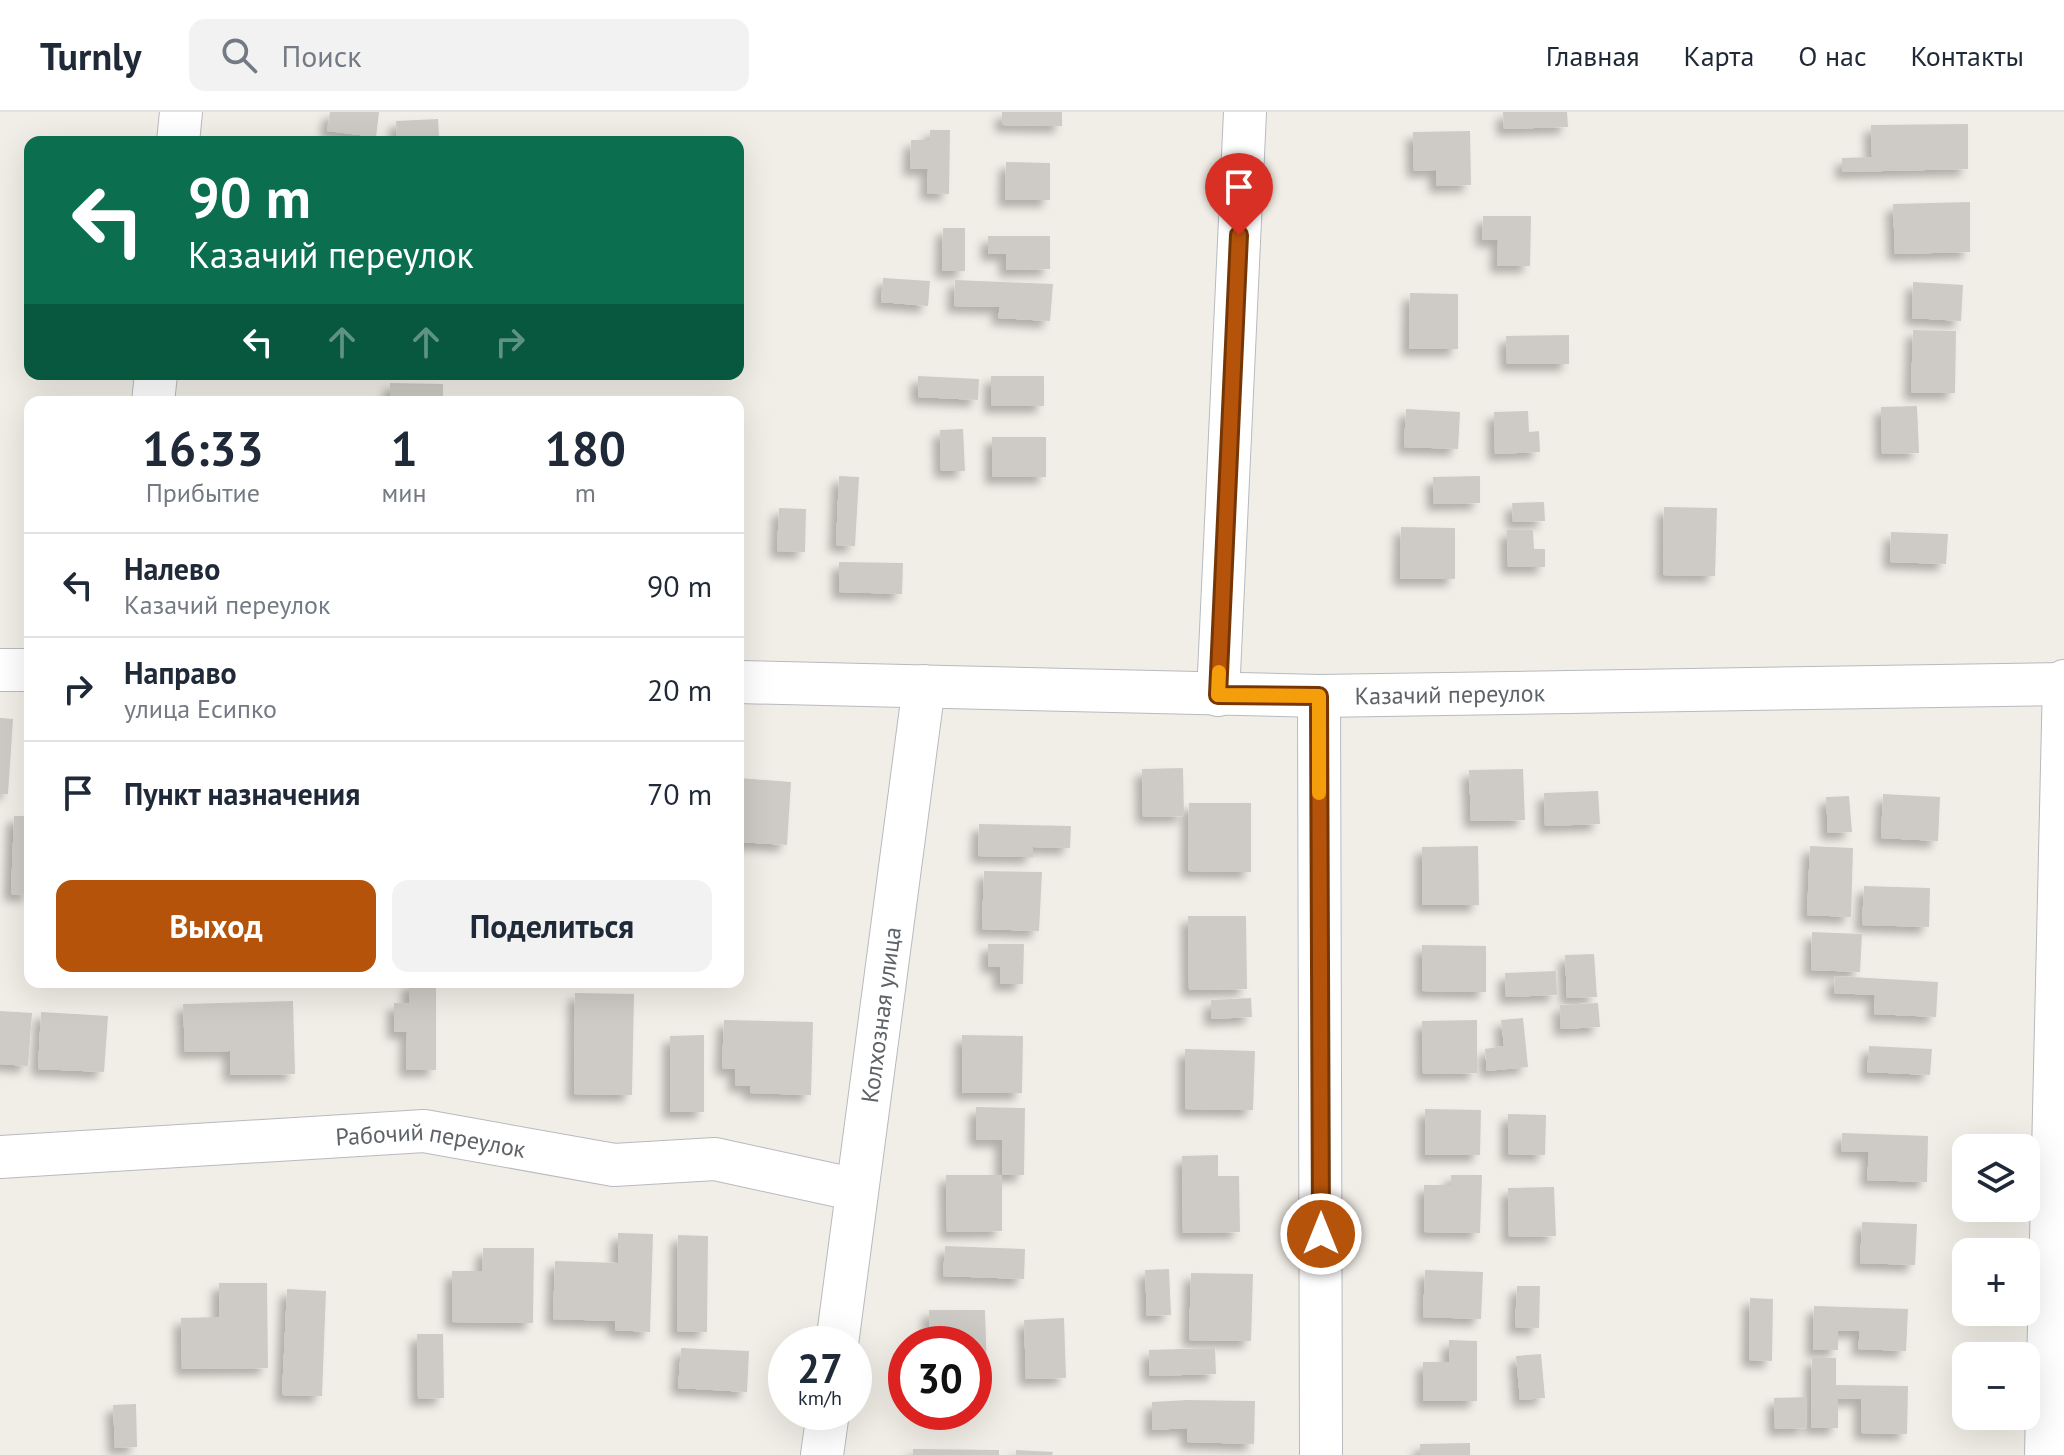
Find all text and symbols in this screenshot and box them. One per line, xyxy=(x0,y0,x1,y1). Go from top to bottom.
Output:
search box xyxy=(189,19,749,91)
text: Turnly xyxy=(40,31,141,80)
icon: search xyxy=(217,33,261,77)
text: Поиск xyxy=(281,36,362,75)
text: Главная xyxy=(1546,37,1640,74)
text: Карта xyxy=(1684,37,1754,74)
text: О нас xyxy=(1798,37,1867,74)
text: Контакты xyxy=(1911,37,2024,74)
pin xyxy=(1205,153,1273,235)
text: 90 m xyxy=(188,161,311,233)
icon: arrive xyxy=(1217,165,1261,209)
icon: left xyxy=(56,168,160,272)
text: Казачий переулок xyxy=(188,231,474,278)
icon: left xyxy=(236,320,280,364)
icon: ahead xyxy=(320,320,364,364)
icon: ahead xyxy=(404,320,448,364)
icon: right xyxy=(488,320,532,364)
text: 16:33 xyxy=(142,417,264,479)
text: 1 xyxy=(390,417,418,479)
text: 180 xyxy=(544,417,626,479)
text: Прибытие xyxy=(146,476,260,509)
text: мин xyxy=(382,476,427,509)
text: m xyxy=(575,476,596,509)
text: Налево xyxy=(124,549,220,588)
icon: left xyxy=(56,563,100,607)
text: 90 m xyxy=(647,566,712,605)
text: Казачий переулок xyxy=(124,588,330,621)
text: Направо xyxy=(124,653,237,692)
icon: right xyxy=(56,667,100,711)
text: 20 m xyxy=(647,670,712,709)
street label: Казачий переулок xyxy=(1354,677,1546,711)
text: улица Есипко xyxy=(124,692,277,725)
icon: arrive xyxy=(56,771,100,815)
text: Пункт назначения xyxy=(124,774,360,813)
text: 70 m xyxy=(647,774,712,813)
button: Выход xyxy=(56,880,376,972)
button: Поделиться xyxy=(392,880,712,972)
street label: Колхозная улица xyxy=(854,925,907,1105)
street label: Рабочий переулок xyxy=(335,1116,529,1165)
map controls xyxy=(1952,1134,2040,1430)
button: layers xyxy=(1952,1134,2040,1222)
position arrow xyxy=(1279,1192,1363,1276)
button: + xyxy=(1952,1238,2040,1326)
speed limit sign: 30 xyxy=(888,1326,992,1430)
text: 27 xyxy=(797,1342,843,1394)
button: − xyxy=(1952,1342,2040,1430)
text: km/h xyxy=(798,1385,842,1411)

